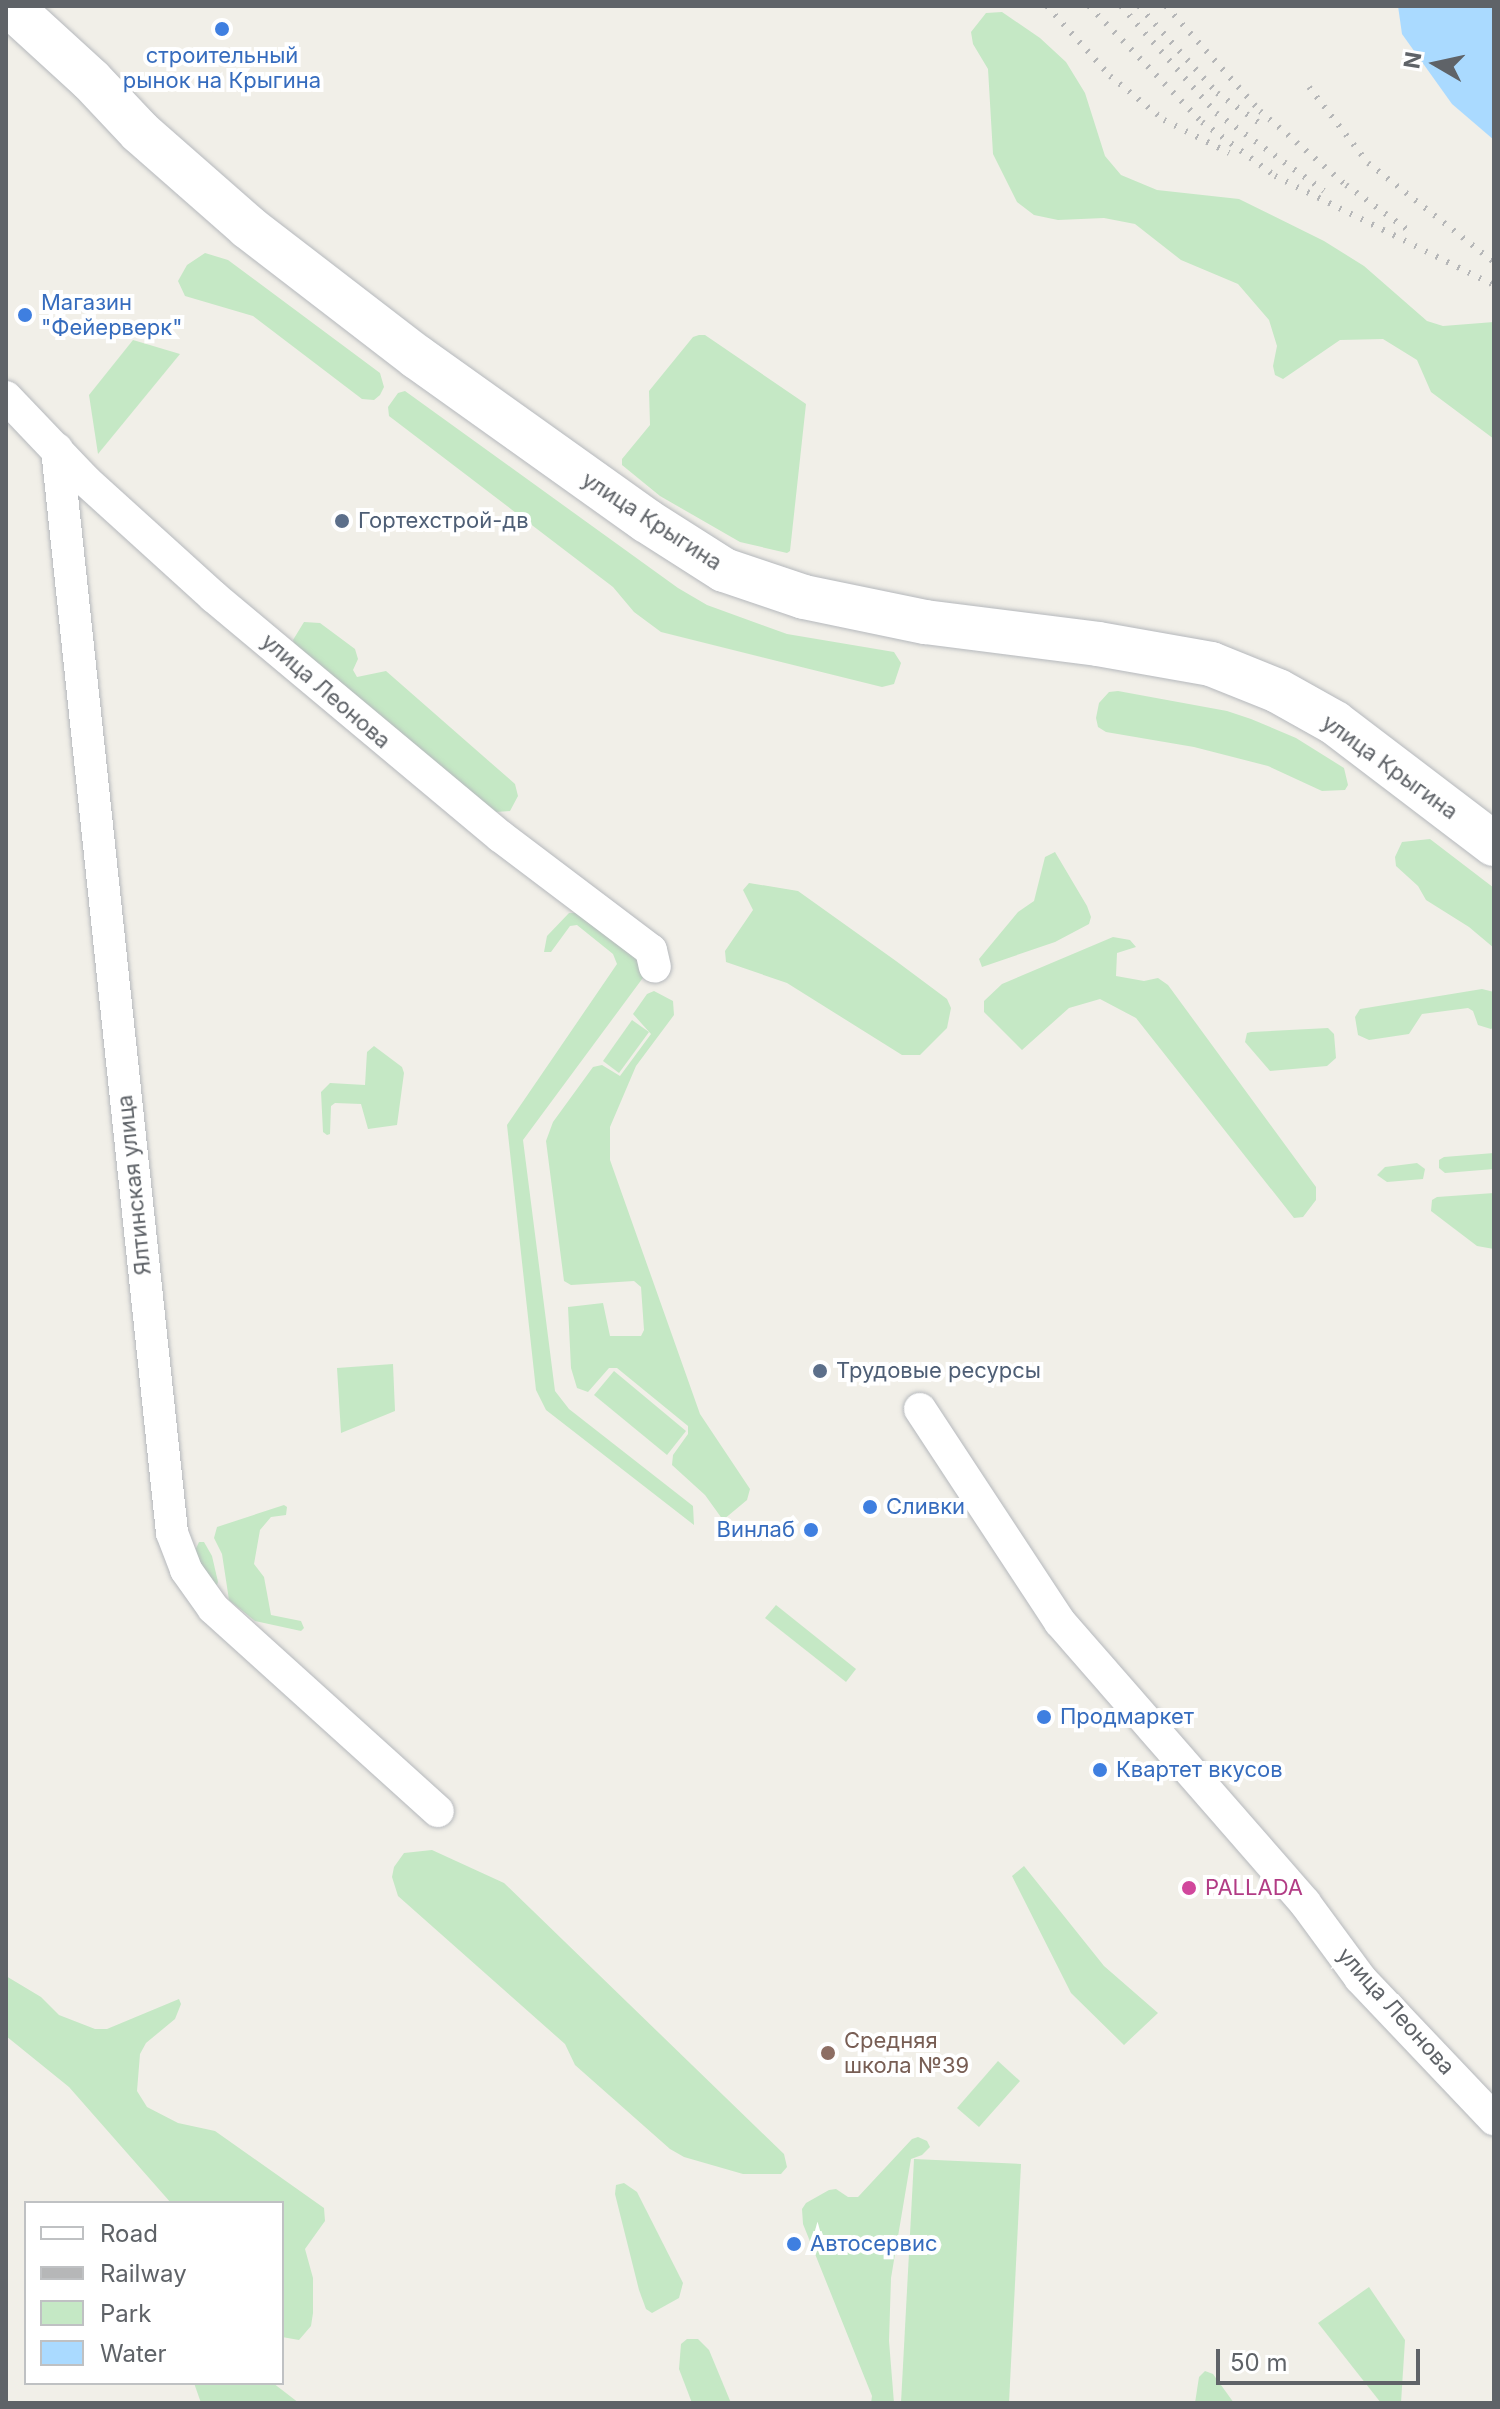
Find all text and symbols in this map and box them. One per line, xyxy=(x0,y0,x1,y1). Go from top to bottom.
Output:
marker: строительный рынок на Крыгина xyxy=(213,20,231,38)
north arrow xyxy=(1396,24,1476,104)
place label: строительный рынок на Крыгина xyxy=(123,42,321,94)
text: N xyxy=(1398,50,1426,71)
place label: Магазин "Фейерверк" xyxy=(41,289,182,340)
marker: Магазин "Фейерверк" xyxy=(16,306,34,324)
street label: улица Крыгина xyxy=(577,466,727,576)
place label: Гортехстрой-дв xyxy=(358,508,529,534)
marker: Гортехстрой-дв xyxy=(333,512,351,530)
street label: улица Леонова xyxy=(256,628,396,754)
street label: улица Крыгина xyxy=(1317,709,1463,825)
street label: Ялтинская улица xyxy=(111,1094,157,1276)
place label: Трудовые ресурсы xyxy=(836,1358,1041,1384)
marker: Трудовые ресурсы xyxy=(811,1362,829,1380)
place label: Сливки xyxy=(886,1494,965,1520)
marker: Сливки xyxy=(861,1498,879,1516)
place label: Винлаб xyxy=(717,1517,795,1543)
marker: Винлаб xyxy=(802,1521,820,1539)
place label: Продмаркет xyxy=(1060,1704,1194,1730)
marker: Продмаркет xyxy=(1035,1708,1053,1726)
place label: Квартет вкусов xyxy=(1116,1757,1283,1783)
marker: Квартет вкусов xyxy=(1091,1761,1109,1779)
place label: PALLADA xyxy=(1205,1875,1303,1901)
marker: PALLADA xyxy=(1180,1879,1198,1897)
street label: улица Леонова xyxy=(1332,1942,1460,2080)
place label: Средняя школа №39 xyxy=(844,2027,969,2078)
marker: Средняя школа №39 xyxy=(819,2044,837,2062)
legend xyxy=(24,2201,284,2385)
text: Road xyxy=(100,2219,158,2248)
place label: Автосервис xyxy=(810,2231,938,2257)
marker: Автосервис xyxy=(785,2235,803,2253)
text: Railway xyxy=(100,2259,187,2288)
text: Park xyxy=(100,2299,151,2328)
scale bar xyxy=(1220,2333,1424,2383)
text: Water xyxy=(100,2339,167,2368)
text: 50 m xyxy=(1230,2348,1288,2377)

